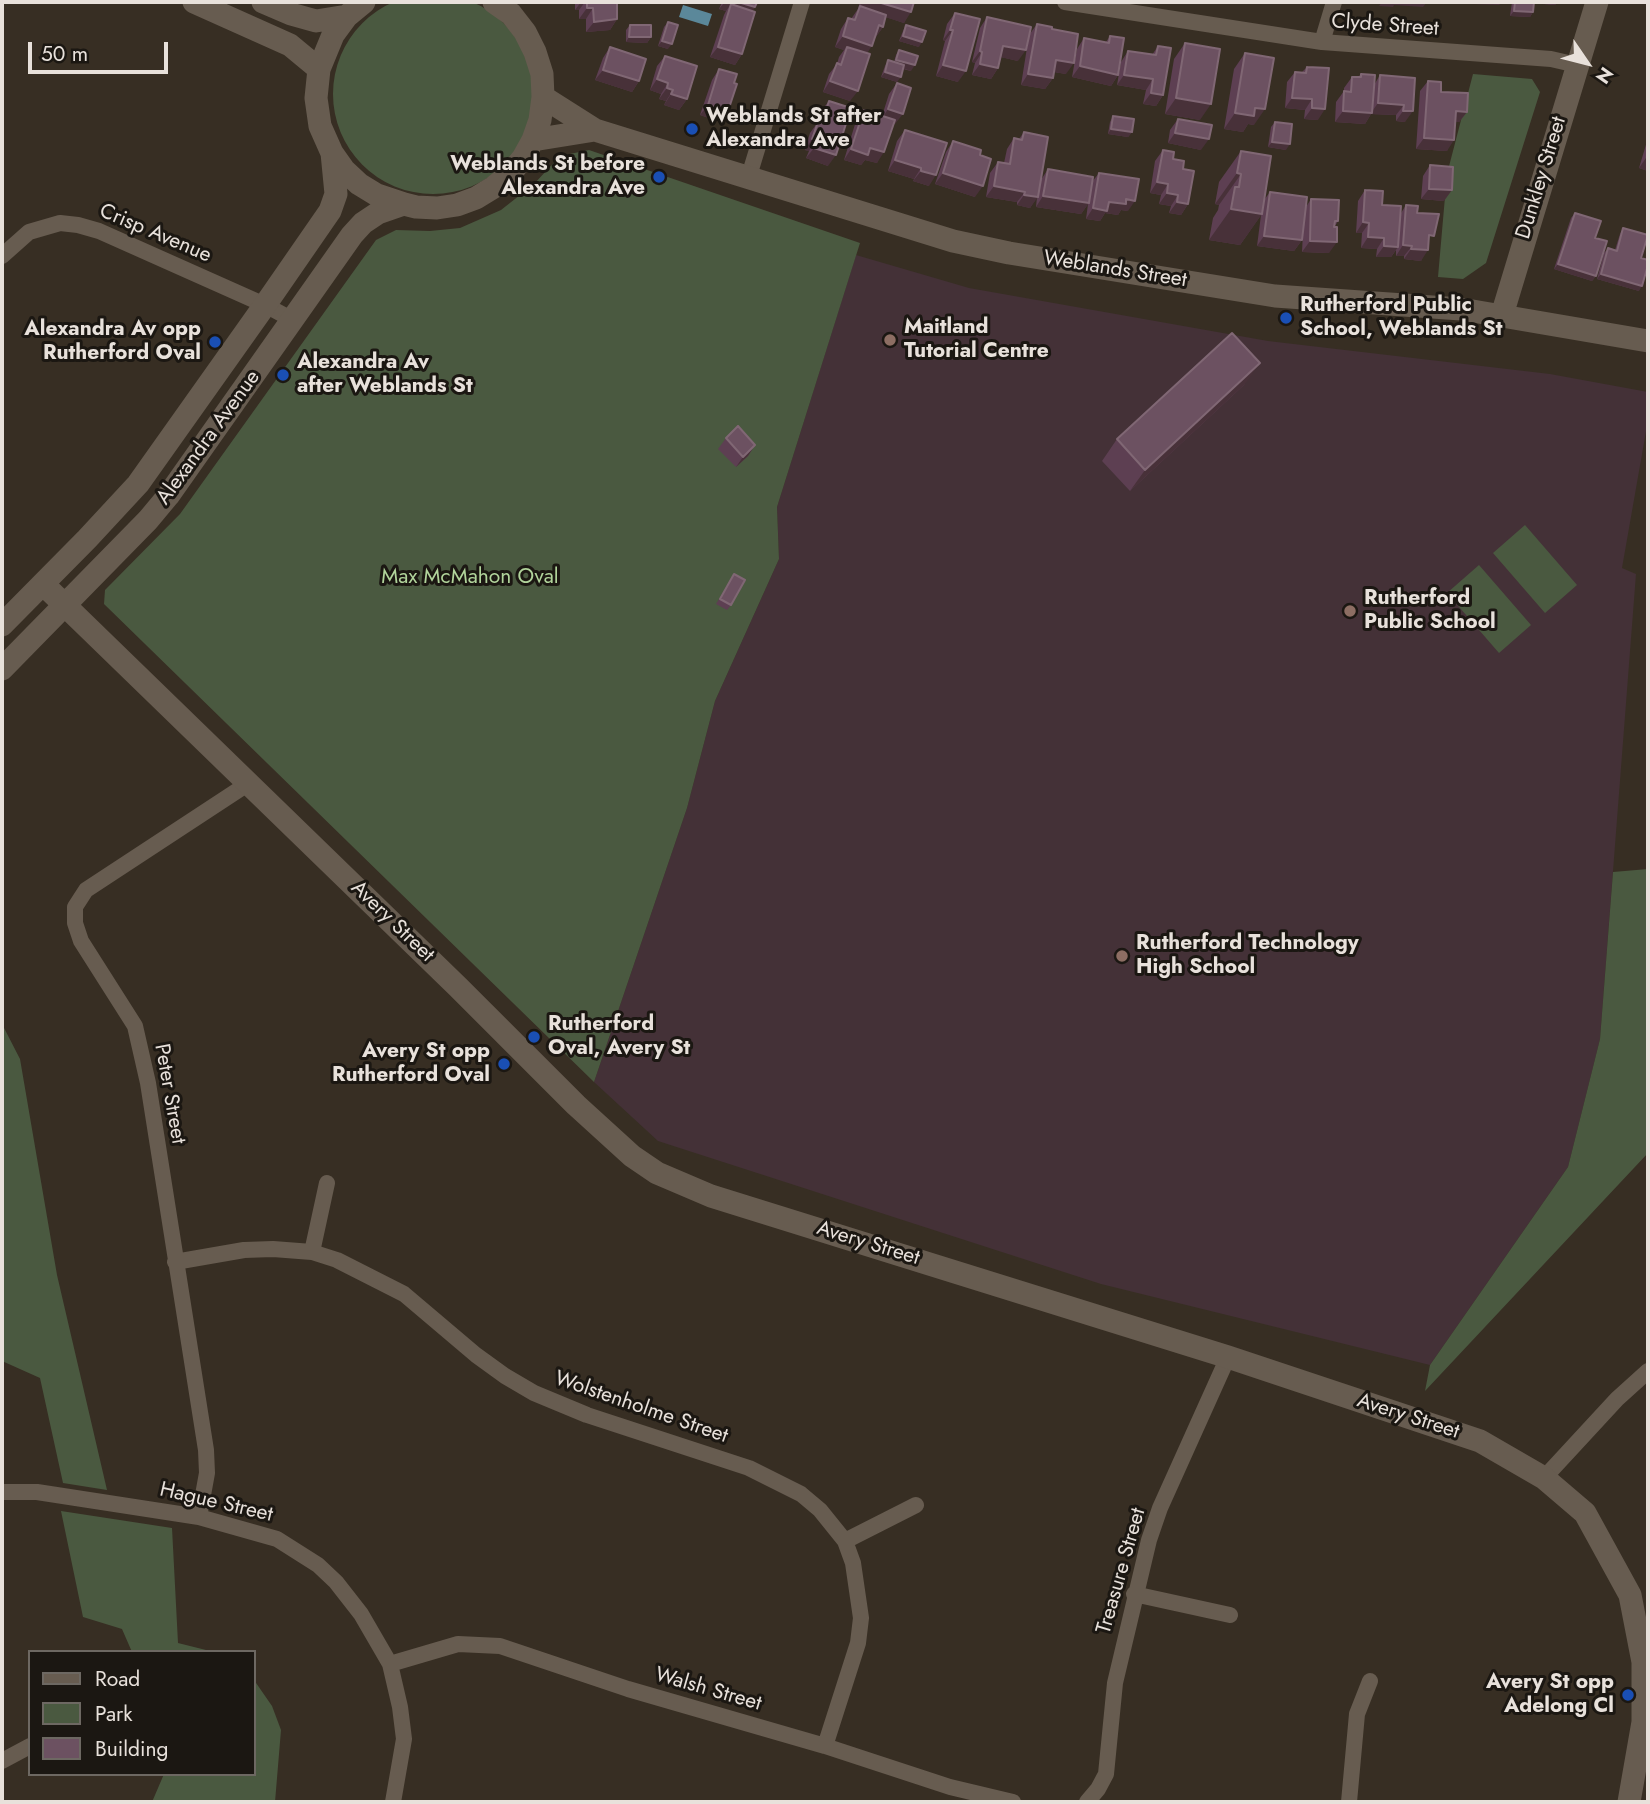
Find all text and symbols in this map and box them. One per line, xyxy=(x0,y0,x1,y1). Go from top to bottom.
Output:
street label: Clyde Street xyxy=(1330,10,1440,42)
scale bar xyxy=(32,28,172,72)
north arrow xyxy=(1552,28,1622,98)
text: 50 m xyxy=(41,39,88,69)
text: N xyxy=(1589,61,1620,89)
place label: Weblands St after Alexandra Ave xyxy=(706,104,882,154)
street label: Dunkley Street xyxy=(1511,114,1573,242)
marker: Weblands St after Alexandra Ave xyxy=(684,121,700,137)
place label: Weblands St before Alexandra Ave xyxy=(450,152,645,202)
marker: Weblands St before Alexandra Ave xyxy=(651,169,667,185)
street label: Crisp Avenue xyxy=(95,199,215,269)
street label: Weblands Street xyxy=(1042,246,1188,294)
place label: Rutherford Public School, Weblands St xyxy=(1300,293,1502,343)
marker: Rutherford Public School, Weblands St xyxy=(1278,310,1294,326)
place label: Maitland Tutorial Centre xyxy=(904,315,1049,365)
place label: Alexandra Av opp Rutherford Oval xyxy=(24,317,201,367)
marker: Maitland Tutorial Centre xyxy=(882,332,898,348)
marker: Alexandra Av opp Rutherford Oval xyxy=(207,334,223,350)
place label: Alexandra Av after Weblands St xyxy=(297,350,473,400)
street label: Alexandra Avenue xyxy=(152,366,266,510)
marker: Alexandra Av after Weblands St xyxy=(275,367,291,383)
park label: Max McMahon Oval xyxy=(381,565,559,591)
place label: Rutherford Public School xyxy=(1364,586,1496,636)
marker: Rutherford Public School xyxy=(1342,603,1358,619)
street label: Avery Street xyxy=(345,876,439,968)
place label: Rutherford Technology High School xyxy=(1136,931,1359,981)
marker: Rutherford Technology High School xyxy=(1114,948,1130,964)
place label: Rutherford Oval, Avery St xyxy=(548,1012,690,1062)
marker: Rutherford Oval, Avery St xyxy=(526,1029,542,1045)
place label: Avery St opp Rutherford Oval xyxy=(332,1039,490,1089)
street label: Peter Street xyxy=(148,1042,190,1146)
marker: Avery St opp Rutherford Oval xyxy=(496,1056,512,1072)
street label: Avery Street xyxy=(814,1216,922,1272)
street label: Wolstenholme Street xyxy=(551,1367,731,1449)
street label: Avery Street xyxy=(1354,1389,1462,1445)
street label: Hague Street xyxy=(157,1478,275,1528)
street label: Treasure Street xyxy=(1092,1505,1152,1637)
legend xyxy=(28,1650,256,1776)
street label: Walsh Street xyxy=(652,1663,764,1717)
text: Road xyxy=(95,1664,140,1694)
place label: Avery St opp Adelong Cl xyxy=(1486,1670,1614,1720)
marker: Avery St opp Adelong Cl xyxy=(1620,1687,1636,1703)
text: Park xyxy=(95,1699,132,1729)
text: Building xyxy=(95,1734,168,1764)

